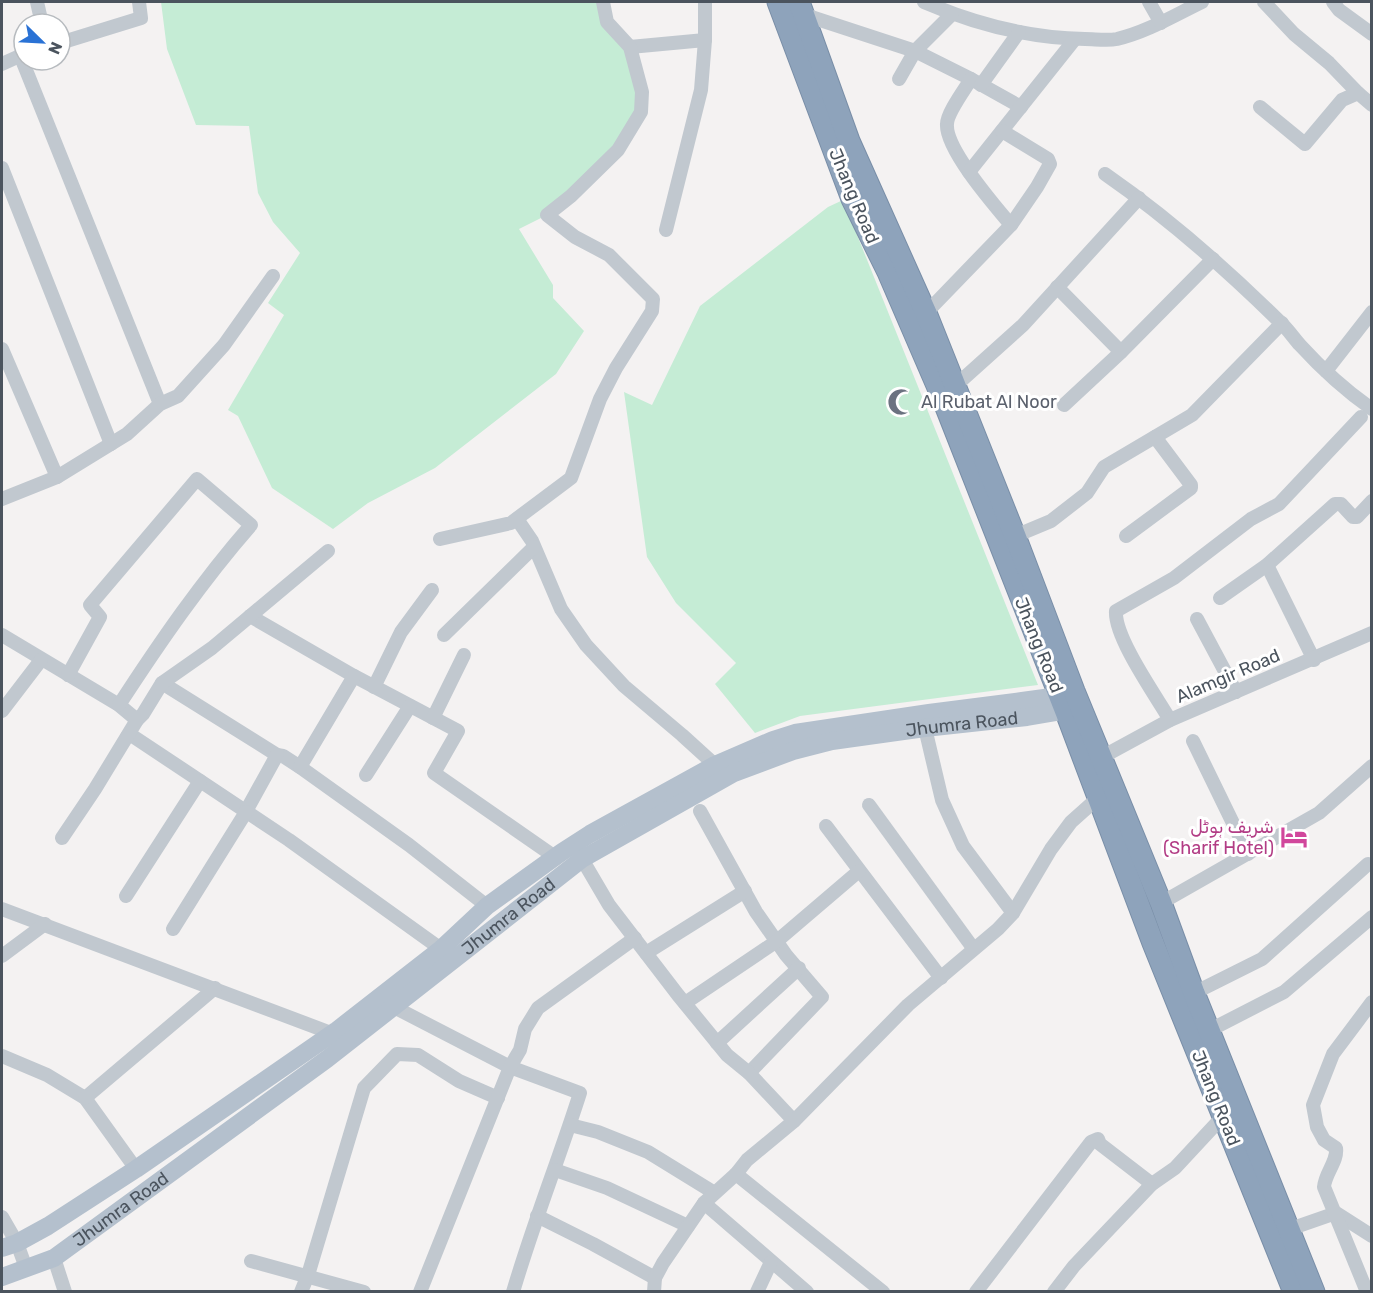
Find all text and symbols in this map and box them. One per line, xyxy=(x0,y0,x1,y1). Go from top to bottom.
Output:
north arrow xyxy=(12,12,72,72)
text: N xyxy=(44,39,66,57)
street label: Jhang Road xyxy=(824,145,884,247)
mosque icon: Al Rubat Al Noor xyxy=(886,387,916,417)
place label: Al Rubat Al Noor xyxy=(921,391,1057,413)
street label: Jhang Road xyxy=(1010,594,1068,696)
street label: Alamgir Road xyxy=(1173,644,1283,708)
street label: Jhumra Road xyxy=(904,707,1019,742)
place label: شریف ہوٹل (Sharif Hotel) xyxy=(1163,816,1274,859)
hotel icon: شریف ہوٹل (Sharif Hotel) xyxy=(1279,822,1309,852)
street label: Jhumra Road xyxy=(457,873,560,960)
street label: Jhang Road xyxy=(1187,1047,1245,1149)
street label: Jhumra Road xyxy=(69,1167,173,1251)

